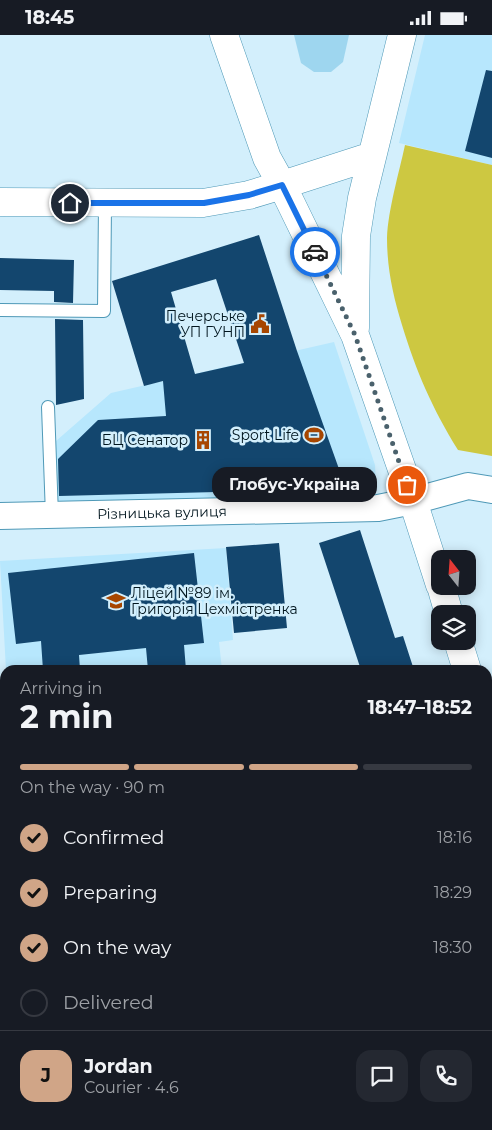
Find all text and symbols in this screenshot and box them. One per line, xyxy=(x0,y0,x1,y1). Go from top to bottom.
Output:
text: 18:45 xyxy=(25,6,74,29)
pin xyxy=(49,182,91,224)
icon: home xyxy=(56,189,84,217)
courier xyxy=(290,227,340,277)
icon: car xyxy=(301,238,329,266)
place label: Печерське УП ГУНП xyxy=(166,307,245,341)
public building icon: Печерське УП ГУНП xyxy=(249,313,271,335)
sports icon: Sport Life xyxy=(303,424,325,446)
place label: Sport Life xyxy=(232,426,299,444)
building icon: БЦ Сенатор xyxy=(192,429,214,451)
place label: БЦ Сенатор xyxy=(102,431,188,449)
pin xyxy=(386,464,428,506)
callout: Глобус-Україна xyxy=(212,467,377,503)
icon: bag xyxy=(393,471,421,499)
text: Глобус-Україна xyxy=(229,475,360,494)
street label: Різницька вулиця xyxy=(97,502,227,523)
north arrow xyxy=(431,550,476,595)
map controls xyxy=(431,550,476,650)
place label: Ліцей №89 ім. Григорія Цехмістренка xyxy=(131,584,298,618)
school or university icon: Ліцей №89 ім. Григорія Цехмістренка xyxy=(105,590,127,612)
button: layers xyxy=(431,605,476,650)
text: Arriving in xyxy=(20,679,102,698)
text: 18:47–18:52 xyxy=(367,696,472,719)
text: 2 min xyxy=(20,697,113,736)
text: On the way · 90 m xyxy=(20,778,165,797)
icon: check xyxy=(20,824,48,852)
text: Confirmed xyxy=(63,826,164,849)
text: 18:16 xyxy=(437,828,472,847)
icon: check xyxy=(20,879,48,907)
text: Preparing xyxy=(63,881,158,904)
text: 18:29 xyxy=(434,883,472,902)
icon: check xyxy=(20,934,48,962)
text: On the way xyxy=(63,936,171,959)
text: 18:30 xyxy=(433,938,472,957)
text: Delivered xyxy=(63,991,154,1014)
button: chat xyxy=(356,1050,408,1102)
button: phone xyxy=(420,1050,472,1102)
text: Jordan xyxy=(84,1055,153,1078)
text: J xyxy=(41,1064,51,1087)
text: Courier · 4.6 xyxy=(84,1078,179,1097)

